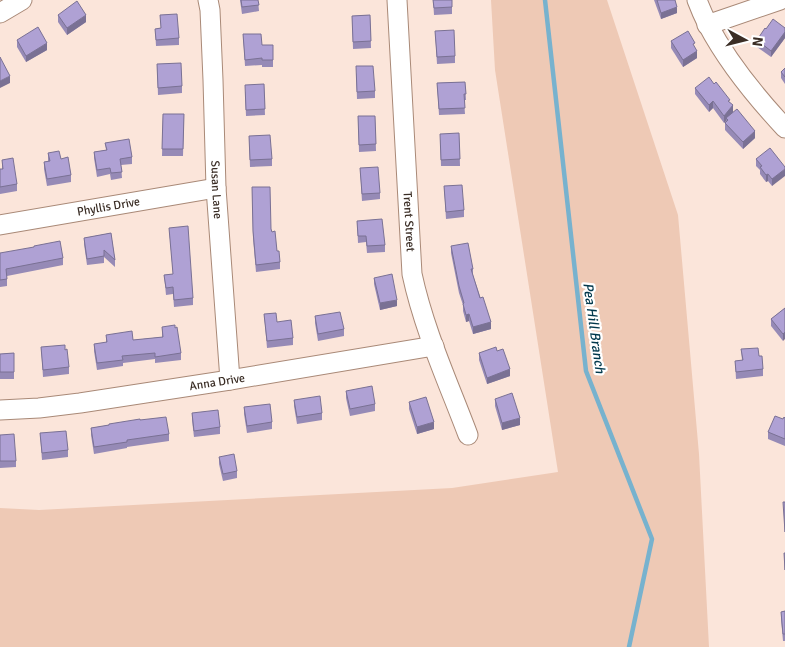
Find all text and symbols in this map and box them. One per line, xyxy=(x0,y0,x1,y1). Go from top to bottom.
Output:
north arrow xyxy=(720,15,770,65)
text: N xyxy=(748,36,766,47)
street label: Susan Lane xyxy=(208,160,226,219)
street label: Trent Street xyxy=(400,191,418,252)
street label: Phyllis Drive xyxy=(76,194,141,219)
water label: Pea Hill Branch xyxy=(579,282,609,375)
street label: Anna Drive xyxy=(188,370,246,394)

